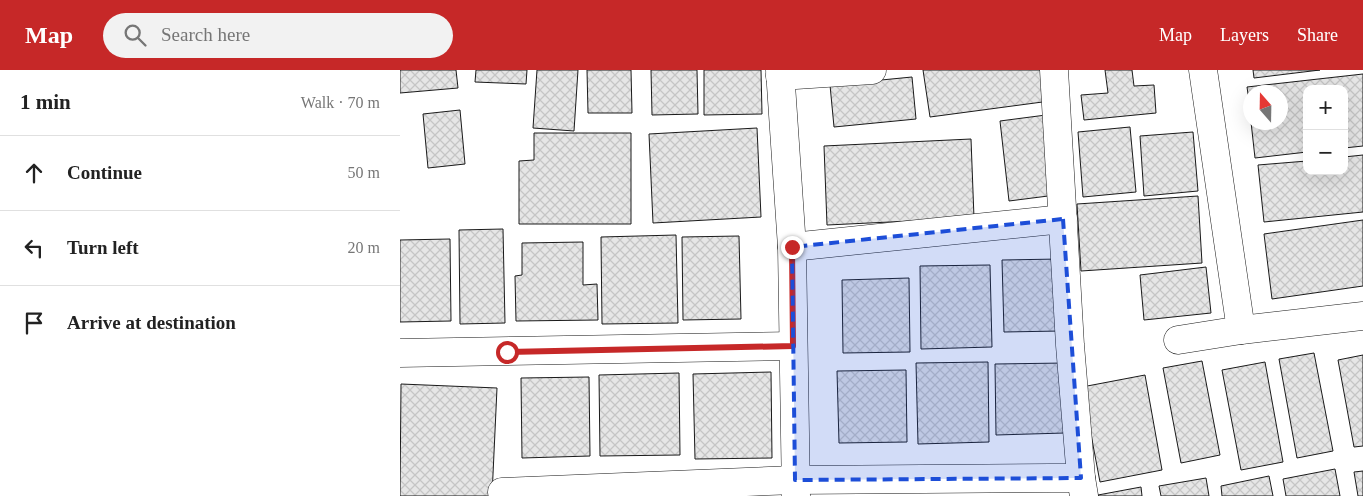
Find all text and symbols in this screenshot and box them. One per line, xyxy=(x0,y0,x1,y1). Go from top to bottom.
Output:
search box xyxy=(103,13,453,58)
icon: search xyxy=(121,21,149,49)
text: Map xyxy=(25,22,73,48)
text: Search here xyxy=(161,24,250,45)
text: Map xyxy=(1159,25,1192,45)
text: Layers xyxy=(1220,25,1269,45)
text: Share xyxy=(1297,25,1338,45)
north arrow xyxy=(1243,85,1288,130)
map controls xyxy=(1303,85,1348,175)
button: + xyxy=(1303,85,1348,130)
text: 1 min xyxy=(20,90,71,114)
text: Walk · 70 m xyxy=(301,94,380,111)
button: − xyxy=(1303,130,1348,175)
icon: ahead xyxy=(20,159,48,187)
text: Continue xyxy=(67,162,142,183)
text: 50 m xyxy=(348,164,380,181)
icon: left xyxy=(20,234,48,262)
route end xyxy=(781,236,804,259)
text: Turn left xyxy=(67,237,139,258)
text: 20 m xyxy=(348,239,380,256)
icon: arrive xyxy=(20,309,48,337)
text: Arrive at destination xyxy=(67,312,236,333)
route start xyxy=(496,341,519,364)

